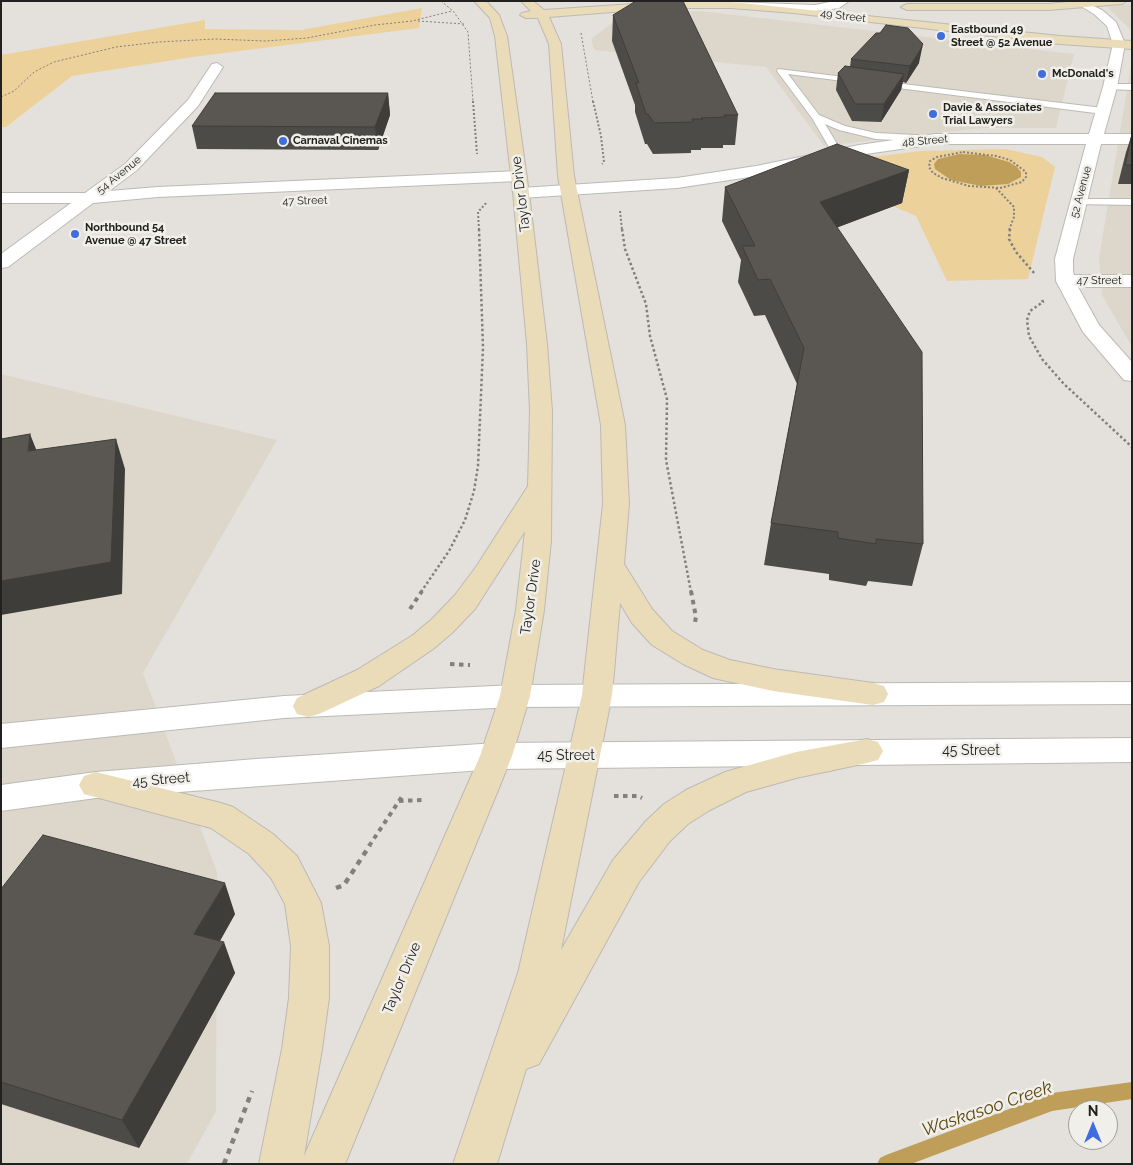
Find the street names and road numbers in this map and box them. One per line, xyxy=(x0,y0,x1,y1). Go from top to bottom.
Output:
street label: 49 Street xyxy=(819,7,867,25)
street label: 48 Street xyxy=(902,132,948,150)
street label: 54 Avenue xyxy=(94,153,144,197)
street label: Taylor Drive xyxy=(508,155,534,233)
street label: 52 Avenue xyxy=(1068,165,1094,219)
street label: 47 Street xyxy=(282,194,328,208)
street label: 47 Street xyxy=(1076,274,1122,288)
street label: Taylor Drive xyxy=(517,558,545,636)
street label: 45 Street xyxy=(942,743,1000,759)
street label: 45 Street xyxy=(537,748,595,764)
street label: 45 Street xyxy=(132,769,190,791)
street label: Taylor Drive xyxy=(379,940,425,1016)

